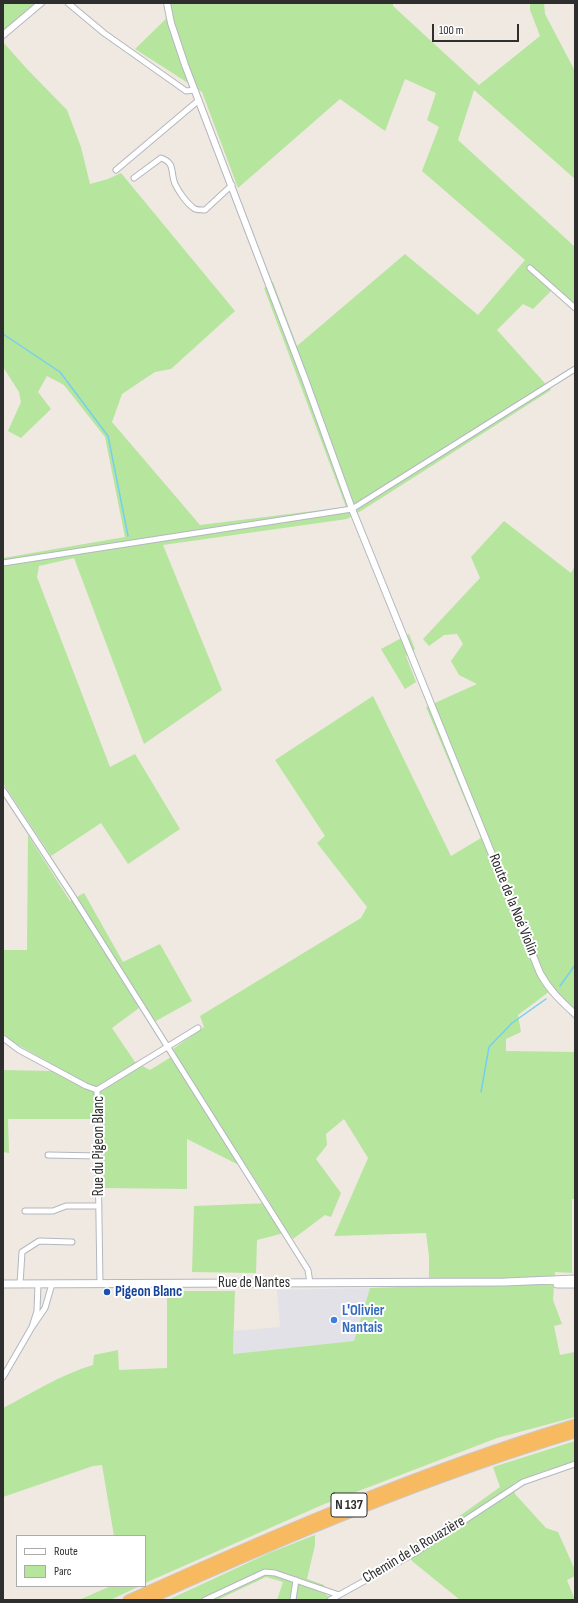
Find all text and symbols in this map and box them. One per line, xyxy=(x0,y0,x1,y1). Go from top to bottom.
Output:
scale bar xyxy=(434,16,521,42)
text: 100 m xyxy=(439,23,464,38)
street label: Route de la Noé Violin xyxy=(484,852,542,958)
street label: Rue du Pigeon Blanc xyxy=(90,1096,108,1196)
street label: Rue de Nantes xyxy=(218,1274,290,1292)
place label: Pigeon Blanc xyxy=(115,1283,182,1301)
marker: Pigeon Blanc xyxy=(102,1287,112,1297)
place label: L'Olivier Nantais xyxy=(342,1302,385,1337)
marker: L'Olivier Nantais xyxy=(329,1315,339,1325)
road number: N 137 xyxy=(331,1493,367,1517)
street label: Chemin de la Rouazière xyxy=(360,1512,468,1588)
legend xyxy=(16,1535,146,1587)
text: Route xyxy=(54,1544,78,1559)
text: Parc xyxy=(54,1564,72,1579)

